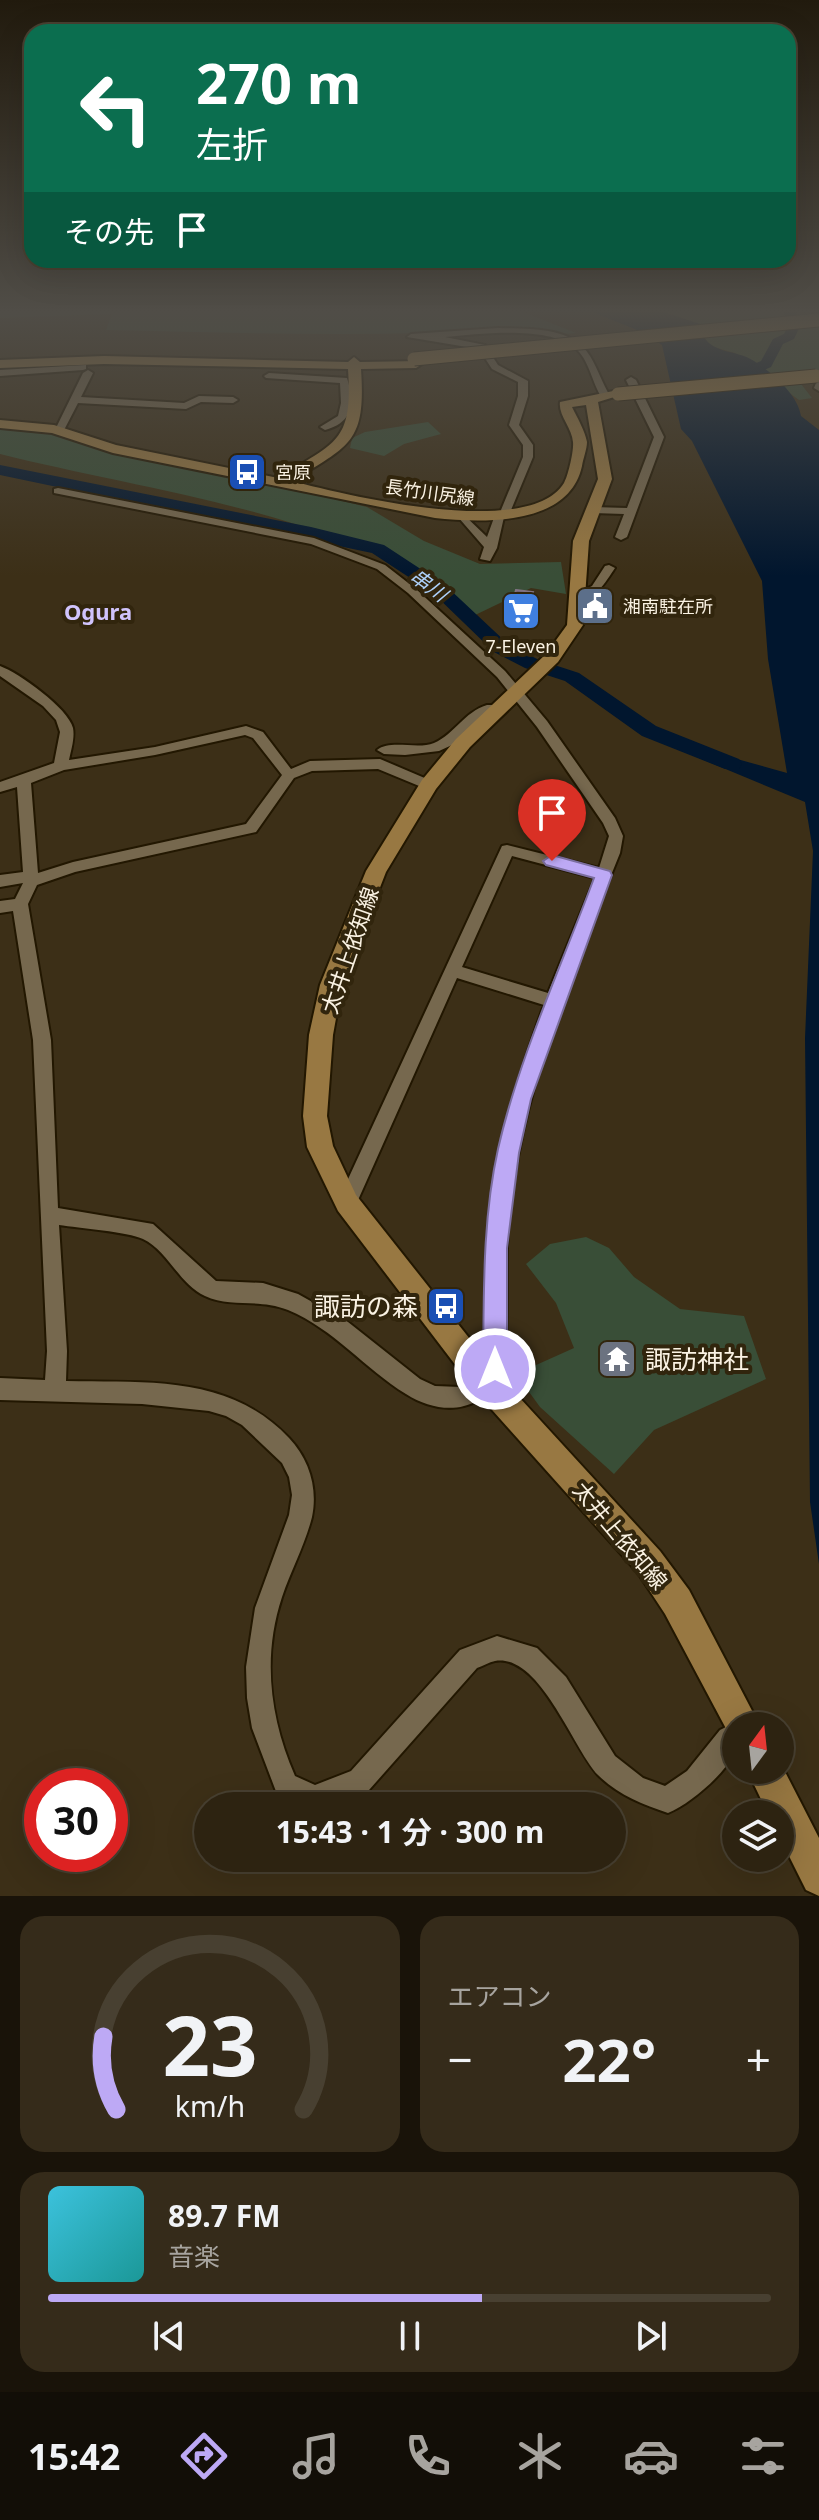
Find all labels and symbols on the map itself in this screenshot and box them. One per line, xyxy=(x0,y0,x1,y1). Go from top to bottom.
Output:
bus stop icon: 宮原 xyxy=(226,451,268,493)
place label: 宮原 xyxy=(275,460,311,484)
street label: 長竹川尻線 xyxy=(384,474,476,510)
water label: 串川 xyxy=(405,562,455,609)
public building icon: 湘南駐在所 xyxy=(574,585,616,627)
supermarket icon: 7-Eleven xyxy=(500,590,542,632)
place label: 湘南駐在所 xyxy=(623,594,713,618)
district label: Ogura xyxy=(64,596,132,626)
place label: 7-Eleven xyxy=(486,634,556,658)
pin xyxy=(518,779,586,861)
street label: 太井上依知線 xyxy=(313,883,385,1017)
bus stop icon: 諏訪の森 xyxy=(425,1285,467,1327)
place label: 諏訪の森 xyxy=(314,1288,418,1324)
position arrow xyxy=(453,1327,537,1411)
temple icon: 諏訪神社 xyxy=(596,1338,638,1380)
place label: 諏訪神社 xyxy=(645,1341,749,1377)
street label: 太井上依知線 xyxy=(567,1475,675,1595)
north arrow xyxy=(722,1712,794,1784)
speed limit sign: 30 xyxy=(24,1768,128,1872)

